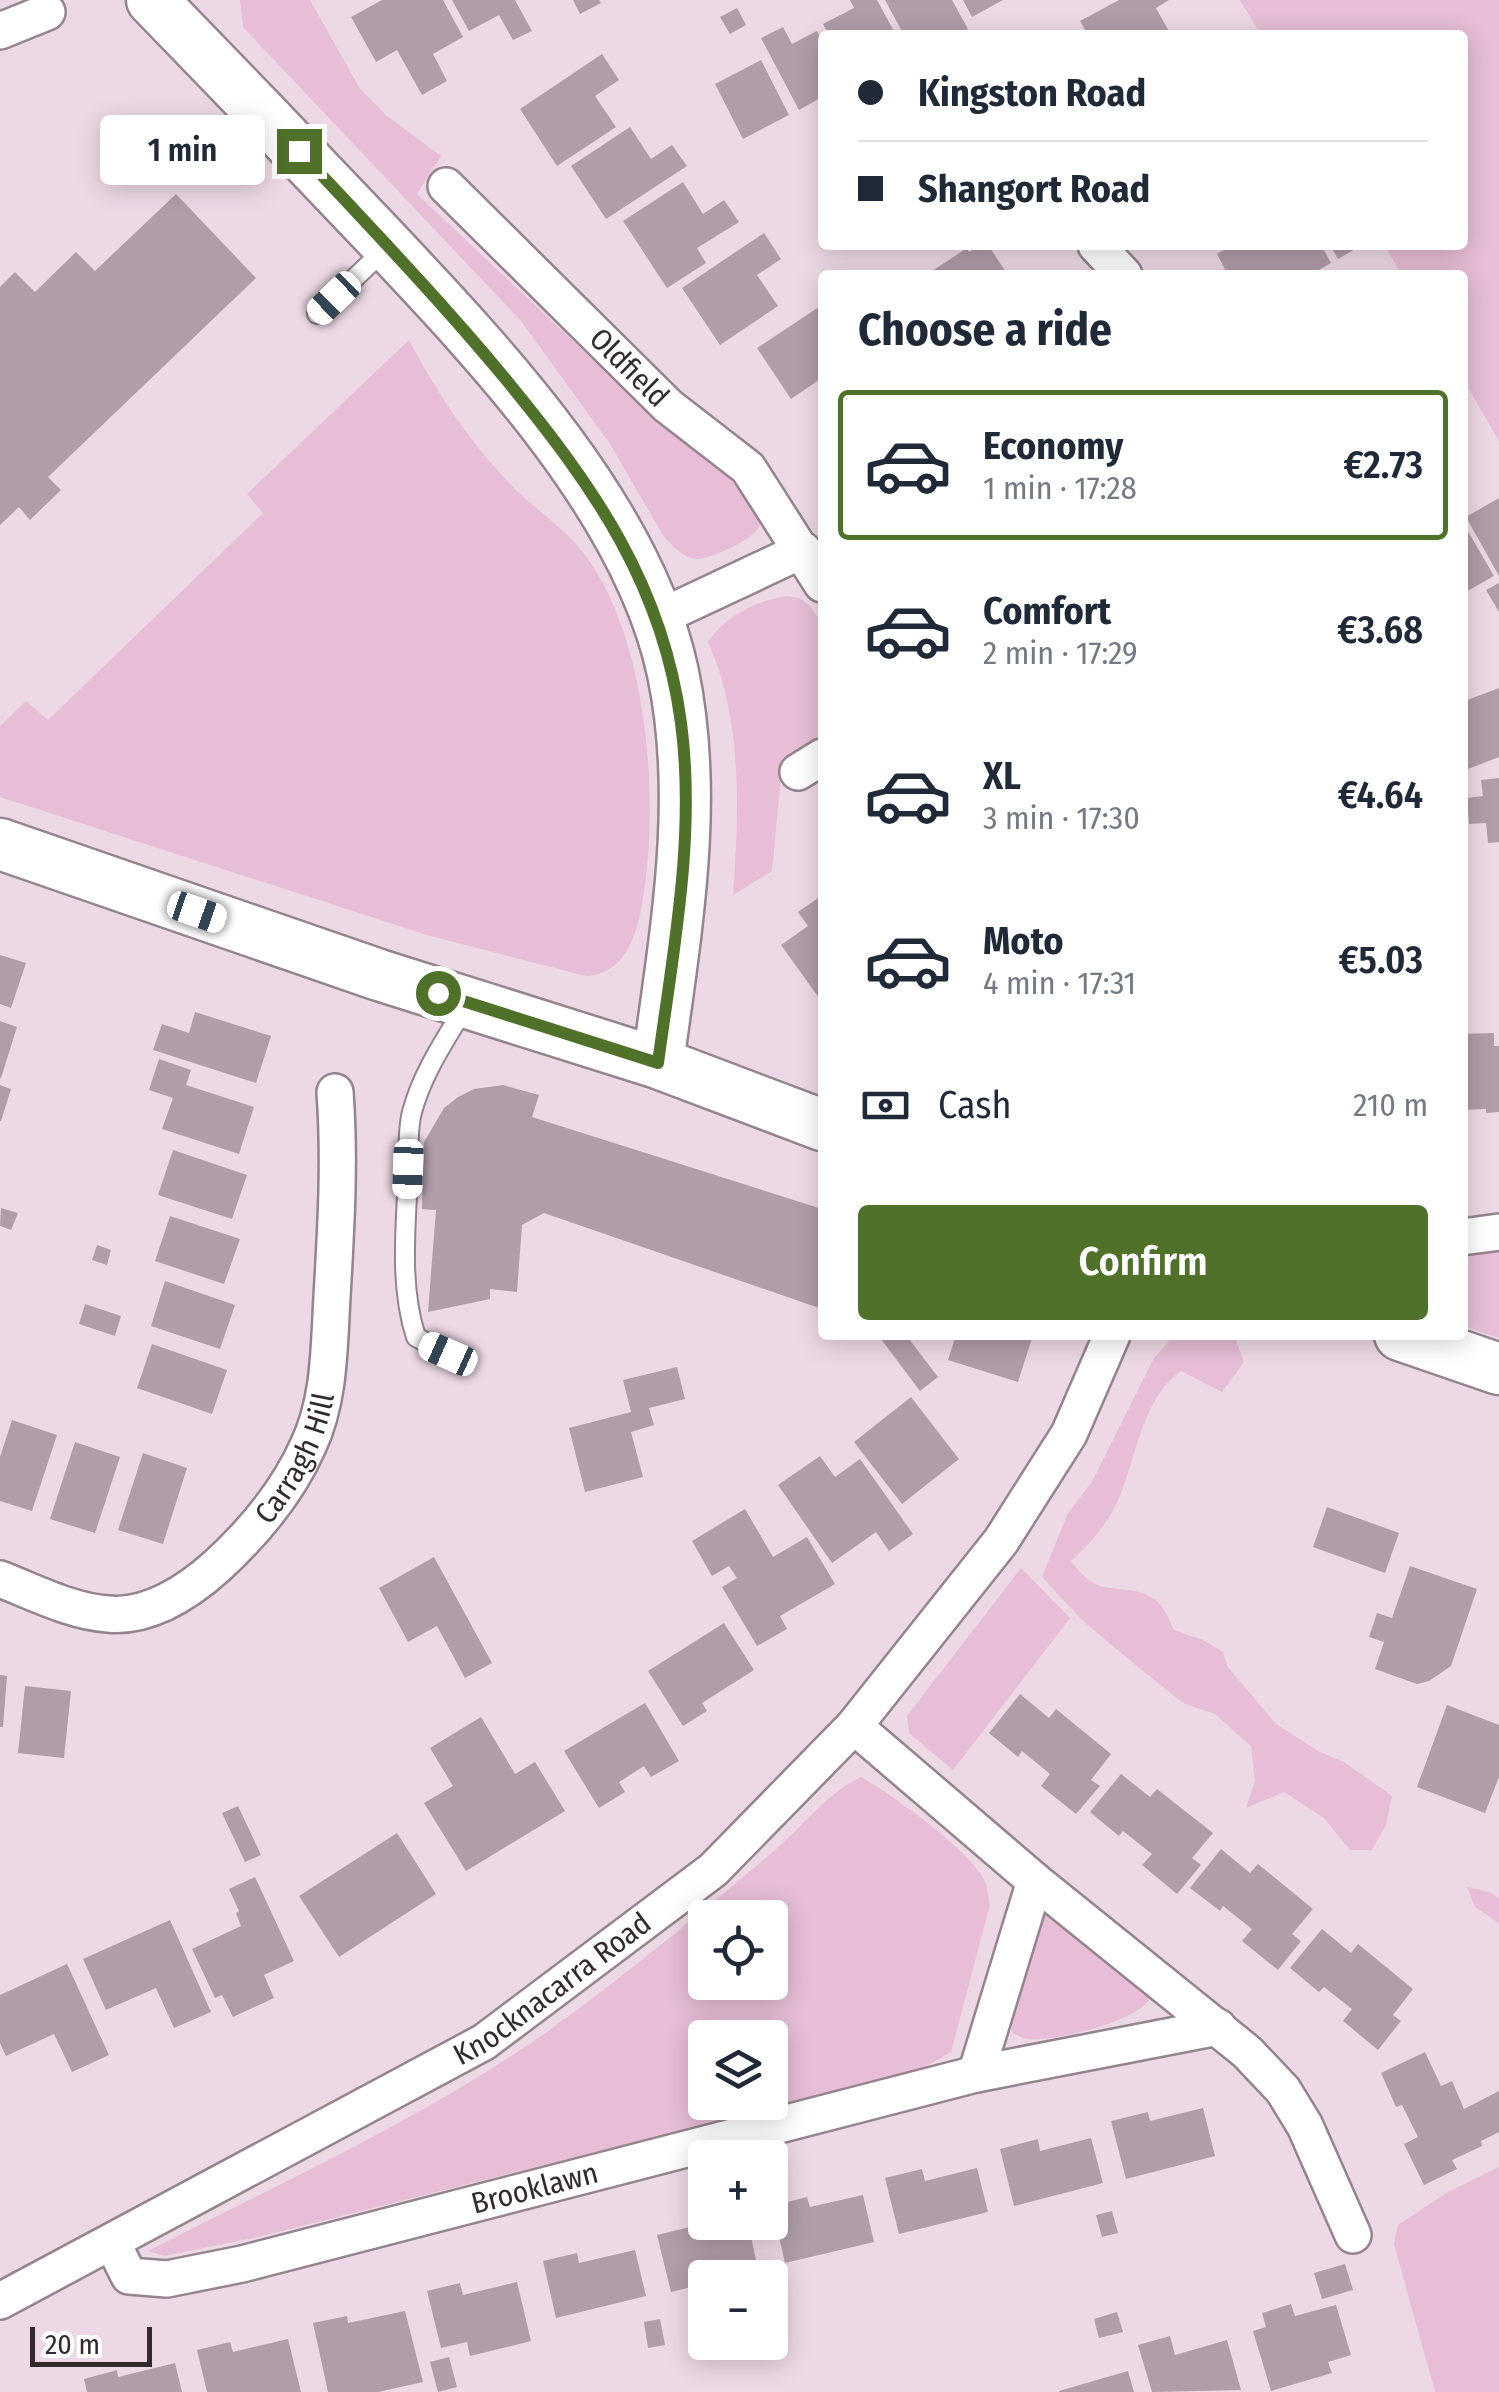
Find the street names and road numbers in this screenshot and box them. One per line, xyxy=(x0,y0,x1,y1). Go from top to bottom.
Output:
street label: Oldfield xyxy=(582,321,676,415)
street label: Carragh Hill xyxy=(247,1390,342,1531)
street label: Knocknacarra Road xyxy=(447,1905,658,2073)
street label: Brooklawn xyxy=(468,2155,602,2222)

